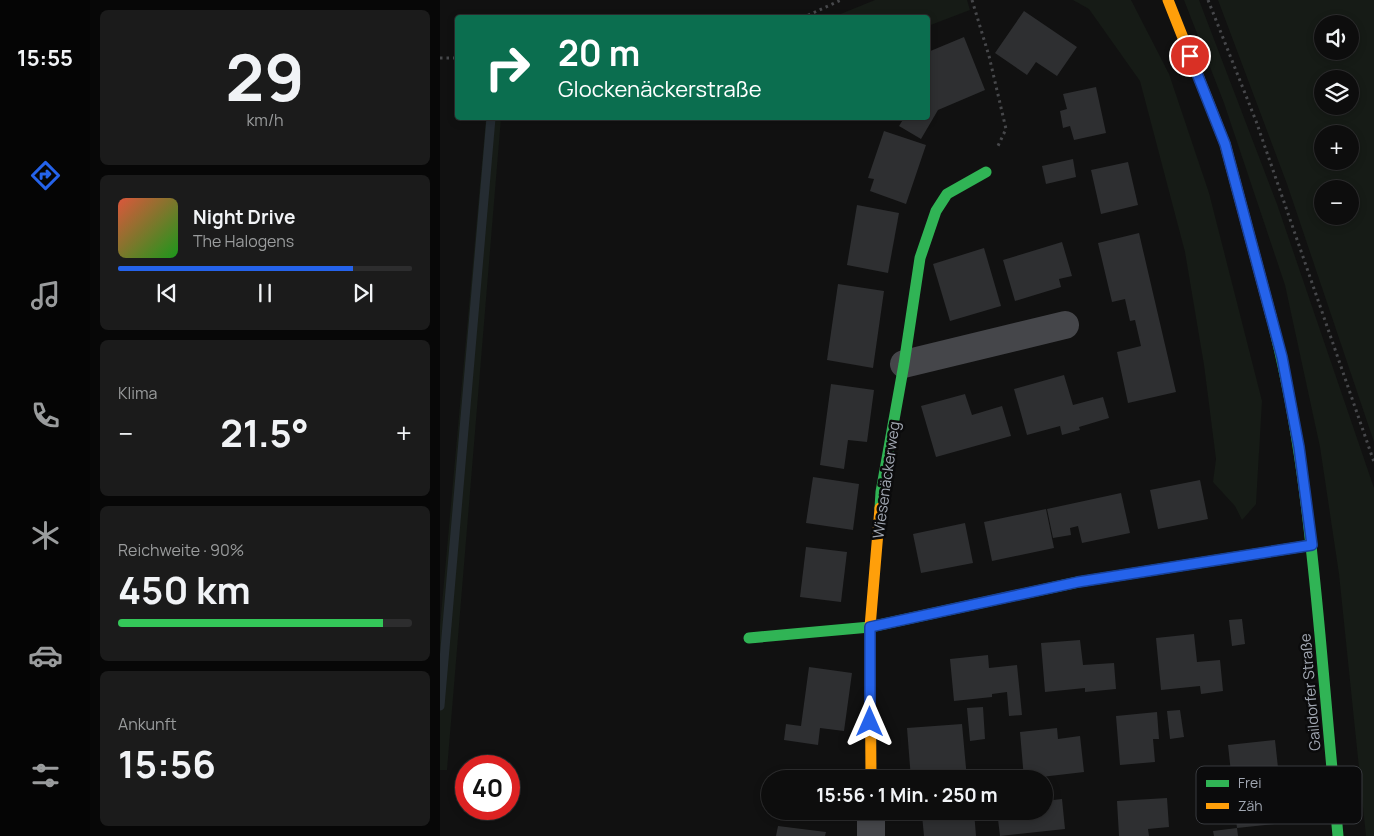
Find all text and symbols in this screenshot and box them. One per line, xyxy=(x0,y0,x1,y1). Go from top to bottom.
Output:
map controls xyxy=(1314,15,1359,225)
button: sound xyxy=(1314,15,1359,60)
text: 20 m xyxy=(558,29,640,77)
text: 29 xyxy=(225,32,305,121)
icon: right xyxy=(475,35,540,100)
pin xyxy=(1169,35,1211,77)
icon: arrive xyxy=(1176,42,1204,70)
text: 15:55 xyxy=(17,43,73,73)
button: layers xyxy=(1314,70,1359,115)
text: Glockenäckerstraße xyxy=(558,74,762,104)
text: km/h xyxy=(246,109,284,131)
button: + xyxy=(1314,125,1359,170)
icon: directions xyxy=(28,158,63,193)
button: − xyxy=(1314,180,1359,225)
text: Night Drive xyxy=(193,204,295,230)
text: The Halogens xyxy=(193,230,294,252)
icon: music xyxy=(28,278,63,313)
icon: previous xyxy=(153,279,181,307)
icon: pause xyxy=(251,279,279,307)
icon: next xyxy=(349,279,377,307)
text: Klima xyxy=(118,382,157,404)
icon: phone xyxy=(28,398,63,433)
text: 21.5° xyxy=(220,406,309,458)
text: − xyxy=(118,414,133,452)
text: + xyxy=(396,414,412,452)
street label: Wiesenäckerweg xyxy=(867,420,905,540)
icon: climate xyxy=(28,518,63,553)
text: Reichweite · 90% xyxy=(118,539,244,561)
text: 450 km xyxy=(118,563,251,615)
street label: Gaildorfer Straße xyxy=(1294,632,1326,752)
icon: car xyxy=(28,638,63,673)
position arrow xyxy=(843,695,895,747)
text: Ankunft xyxy=(118,713,177,735)
text: 15:56 xyxy=(118,737,216,789)
speed limit sign: 40 xyxy=(455,755,520,820)
icon: filters xyxy=(28,758,63,793)
legend xyxy=(1196,766,1362,824)
text: Frei xyxy=(1238,773,1261,792)
text: 15:56 · 1 Min. · 250 m xyxy=(816,782,998,808)
text: Zäh xyxy=(1238,796,1263,815)

